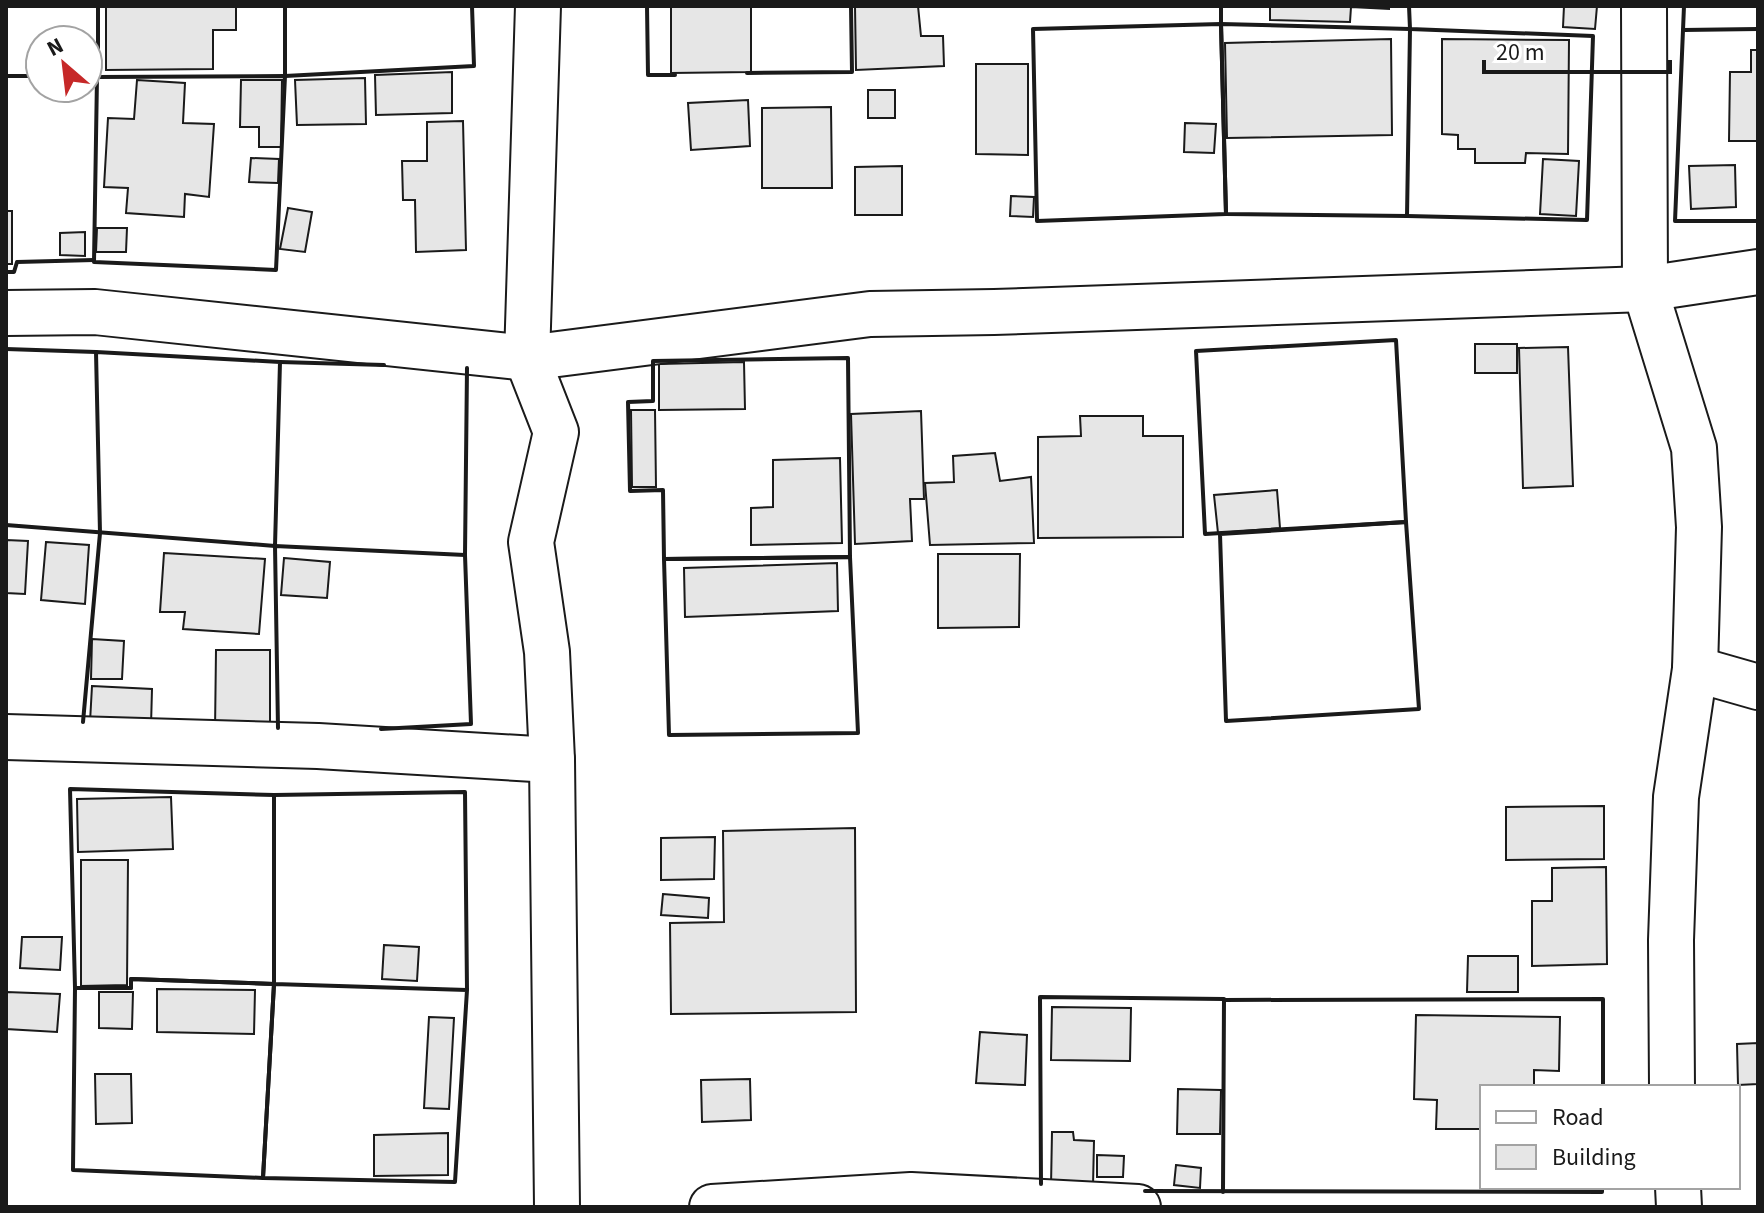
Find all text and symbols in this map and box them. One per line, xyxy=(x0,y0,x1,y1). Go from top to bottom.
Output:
north arrow xyxy=(24,24,104,104)
scale bar xyxy=(1484,24,1670,74)
text: N xyxy=(41,30,69,65)
text: 20 m xyxy=(1496,35,1545,70)
legend xyxy=(1480,1085,1740,1189)
text: Road xyxy=(1552,1100,1604,1135)
text: Building xyxy=(1552,1140,1636,1175)

